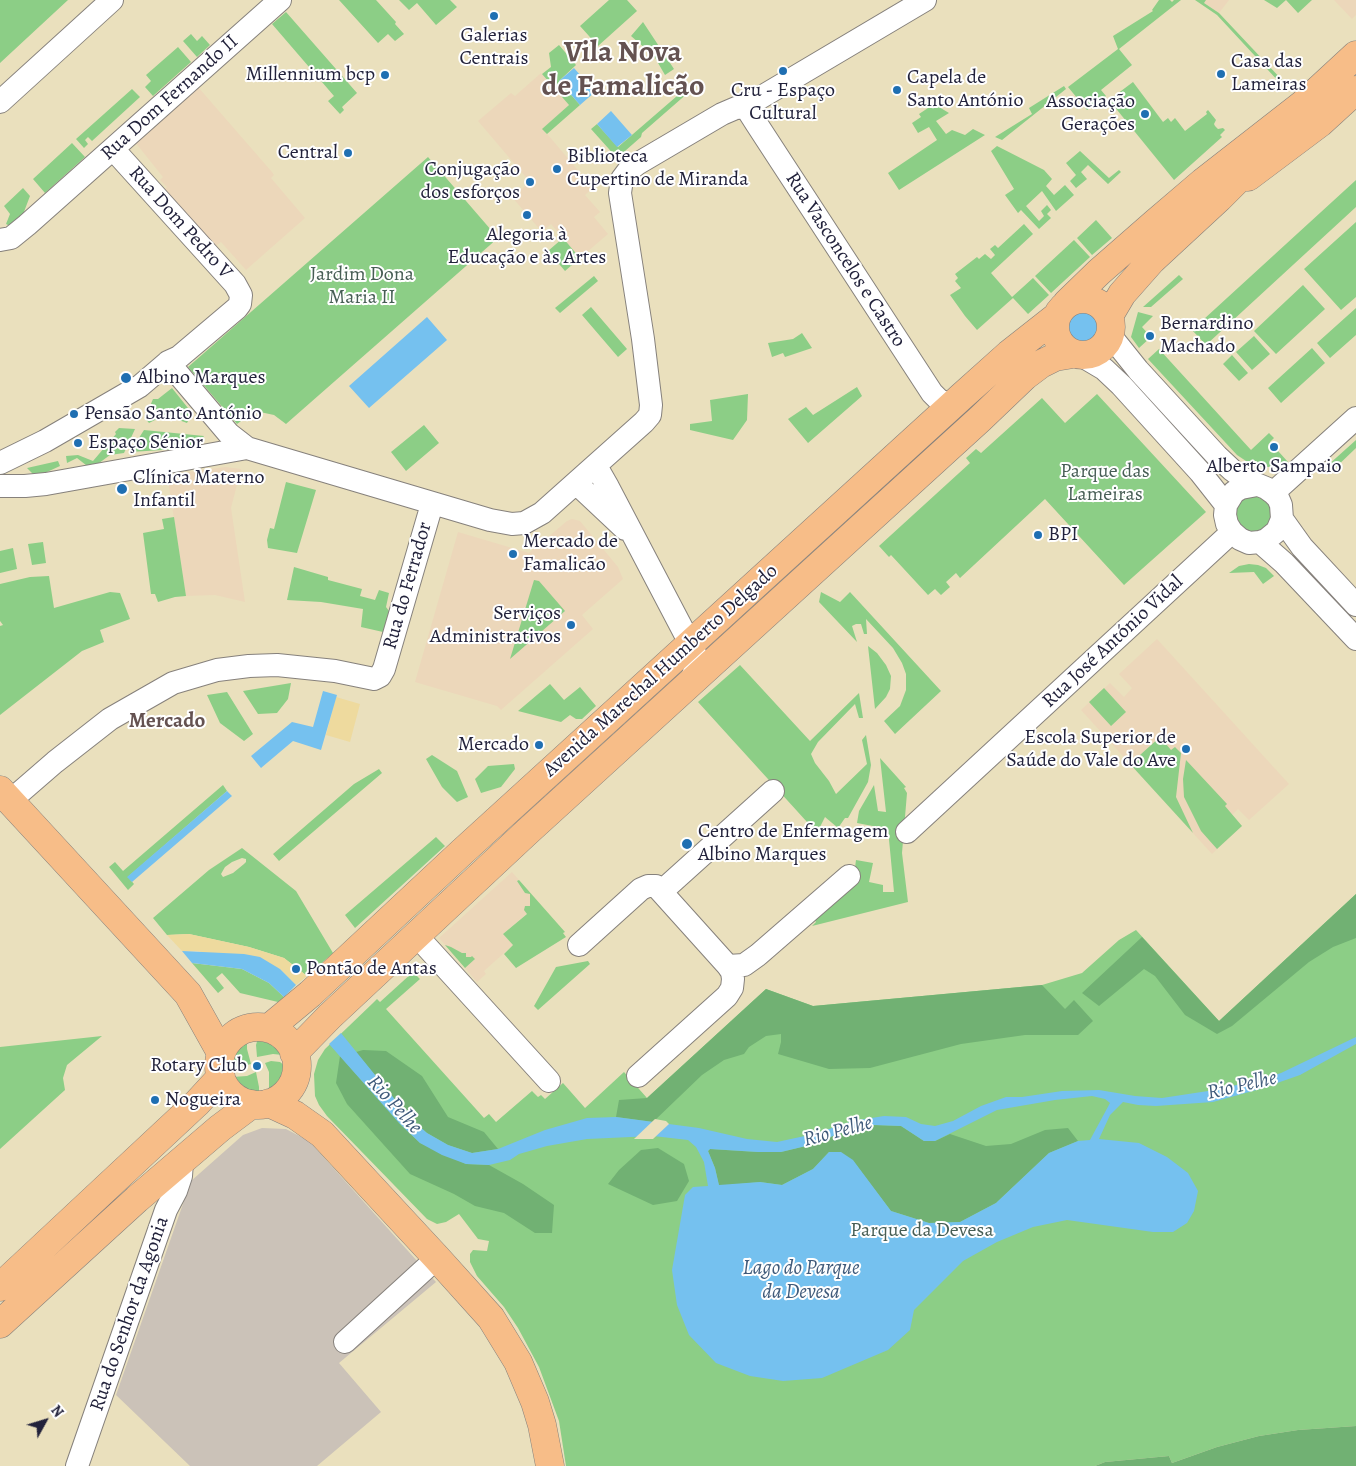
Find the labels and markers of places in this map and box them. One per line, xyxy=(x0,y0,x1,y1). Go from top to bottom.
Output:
marker: Galerias Centrais xyxy=(488,10,500,22)
place label: Galerias Centrais xyxy=(459,24,529,71)
place label: Casa das Lameiras xyxy=(1231,50,1307,97)
place label: Millennium bcp xyxy=(246,63,375,87)
marker: Cru - Espaço Cultural xyxy=(777,65,789,77)
place label: Capela de Santo António xyxy=(907,66,1023,113)
marker: Casa das Lameiras xyxy=(1215,68,1227,80)
marker: Millennium bcp xyxy=(379,69,391,81)
place label: Cru - Espaço Cultural xyxy=(731,79,835,126)
marker: Capela de Santo António xyxy=(891,84,903,96)
place label: Associação Gerações xyxy=(1046,90,1135,137)
marker: Associação Gerações xyxy=(1139,108,1151,120)
place label: Central xyxy=(278,141,338,165)
place label: Biblioteca Cupertino de Miranda xyxy=(567,145,748,192)
marker: Central xyxy=(342,147,354,159)
place label: Conjugação dos esforços xyxy=(420,158,520,205)
marker: Biblioteca Cupertino de Miranda xyxy=(551,163,563,175)
marker: Conjugação dos esforços xyxy=(524,176,536,188)
marker: Alegoria à Educação e às Artes xyxy=(521,209,533,221)
place label: Alegoria à Educação e às Artes xyxy=(448,223,606,270)
place label: Bernardino Machado xyxy=(1160,312,1253,359)
marker: Bernardino Machado xyxy=(1144,330,1156,342)
place label: Albino Marques xyxy=(137,366,265,390)
marker: Albino Marques xyxy=(119,371,133,385)
place label: Pensão Santo António xyxy=(84,402,262,426)
marker: Pensão Santo António xyxy=(68,408,80,420)
place label: Espaço Sénior xyxy=(88,431,203,455)
marker: Espaço Sénior xyxy=(72,437,84,449)
marker: Alberto Sampaio xyxy=(1268,441,1280,453)
place label: Alberto Sampaio xyxy=(1206,455,1342,479)
place label: Clínica Materno Infantil xyxy=(133,466,264,513)
marker: Clínica Materno Infantil xyxy=(115,482,129,496)
place label: BPI xyxy=(1048,523,1078,547)
marker: BPI xyxy=(1032,529,1044,541)
place label: Mercado de Famalicão xyxy=(523,530,618,577)
marker: Mercado de Famalicão xyxy=(507,548,519,560)
place label: Serviços Administrativos xyxy=(430,602,561,649)
marker: Serviços Administrativos xyxy=(565,619,577,631)
place label: Escola Superior de Saúde do Vale do Ave xyxy=(1006,726,1176,773)
place label: Mercado xyxy=(458,733,529,757)
marker: Mercado xyxy=(533,739,545,751)
marker: Escola Superior de Saúde do Vale do Ave xyxy=(1180,743,1192,755)
place label: Centro de Enfermagem Albino Marques xyxy=(698,820,888,867)
marker: Centro de Enfermagem Albino Marques xyxy=(680,837,694,851)
place label: Pontão de Antas xyxy=(306,957,437,981)
marker: Pontão de Antas xyxy=(290,963,302,975)
place label: Rotary Club xyxy=(150,1054,247,1078)
marker: Rotary Club xyxy=(251,1060,263,1072)
place label: Nogueira xyxy=(165,1088,241,1112)
marker: Nogueira xyxy=(149,1094,161,1106)

